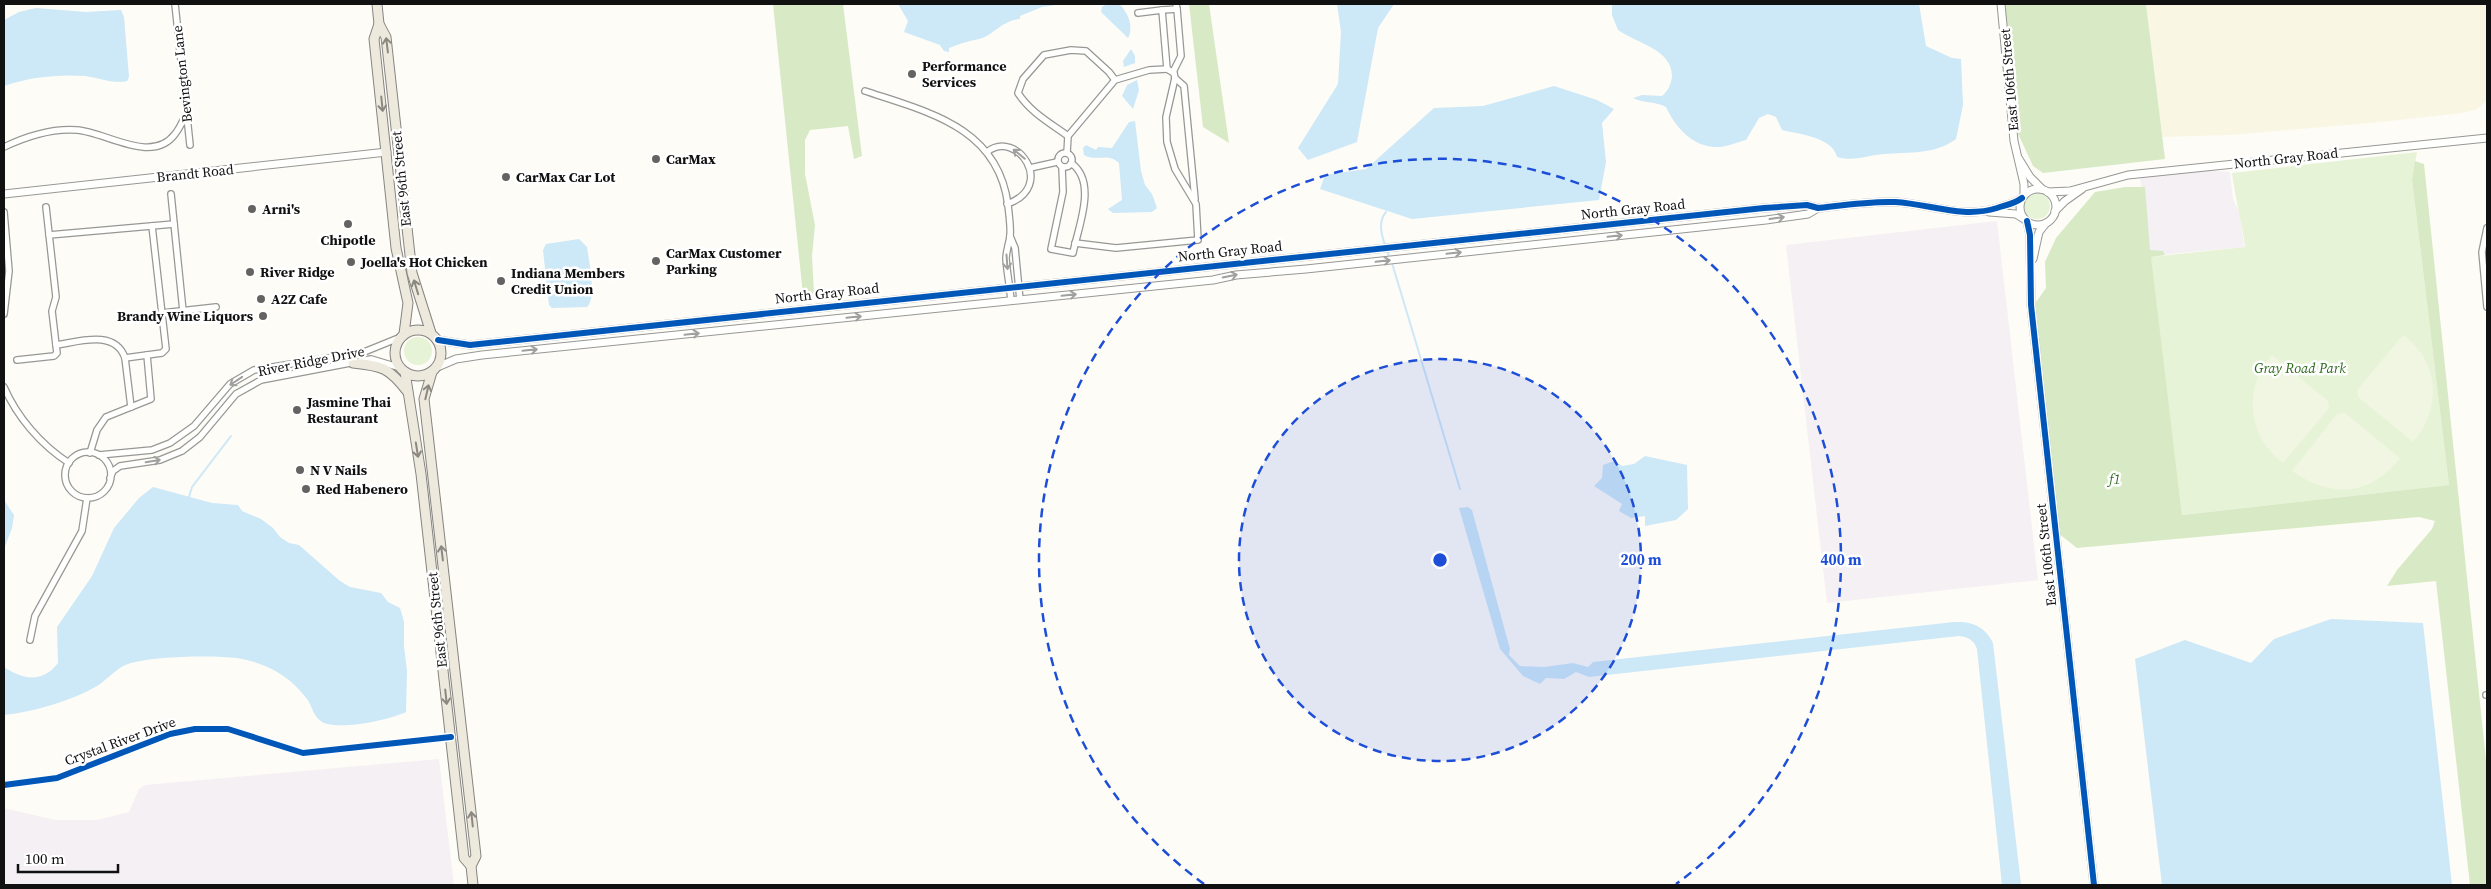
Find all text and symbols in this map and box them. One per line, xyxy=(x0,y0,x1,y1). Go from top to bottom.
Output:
street label: Bevington Lane xyxy=(167,24,197,124)
street label: East 106th Street xyxy=(1995,27,2023,132)
one-way arrow xyxy=(382,37,392,53)
place label: Performance Services xyxy=(922,56,1006,92)
marker: Performance Services xyxy=(906,68,918,80)
one-way arrow xyxy=(377,96,386,112)
street label: East 96th Street xyxy=(386,130,416,228)
street label: North Gray Road xyxy=(2233,143,2339,173)
place label: CarMax xyxy=(666,149,716,169)
one-way arrow xyxy=(1013,149,1026,160)
marker: CarMax xyxy=(650,153,662,165)
street label: Brandt Road xyxy=(155,159,235,187)
place label: CarMax Car Lot xyxy=(516,167,616,187)
marker: CarMax Car Lot xyxy=(500,171,512,183)
street label: North Gray Road xyxy=(1580,194,1686,224)
place label: Arni's xyxy=(262,199,301,219)
marker: Arni's xyxy=(246,203,258,215)
one-way arrow xyxy=(1768,213,1784,223)
marker: Chipotle xyxy=(342,218,354,230)
place label: Chipotle xyxy=(320,230,376,250)
one-way arrow xyxy=(1607,231,1623,241)
street label: North Gray Road xyxy=(1177,236,1283,266)
place label: CarMax Customer Parking xyxy=(666,243,782,279)
one-way arrow xyxy=(1445,248,1461,258)
place label: Joella's Hot Chicken xyxy=(360,252,488,272)
one-way arrow xyxy=(1002,253,1012,269)
marker: CarMax Customer Parking xyxy=(650,255,662,267)
marker: Joella's Hot Chicken xyxy=(345,256,357,268)
one-way arrow xyxy=(1375,256,1391,265)
place label: River Ridge xyxy=(260,262,335,282)
place label: Indiana Members Credit Union xyxy=(511,263,626,299)
marker: River Ridge xyxy=(244,266,256,278)
one-way arrow xyxy=(1222,271,1238,281)
marker: Indiana Members Credit Union xyxy=(495,275,507,287)
street label: North Gray Road xyxy=(774,278,880,308)
one-way arrow xyxy=(411,279,421,295)
place label: A2Z Cafe xyxy=(271,289,327,309)
one-way arrow xyxy=(1060,290,1076,300)
marker: A2Z Cafe xyxy=(255,293,267,305)
place label: Brandy Wine Liquors xyxy=(117,306,254,326)
marker: Brandy Wine Liquors xyxy=(257,310,269,322)
one-way arrow xyxy=(845,312,861,322)
one-way arrow xyxy=(684,329,700,339)
street label: River Ridge Drive xyxy=(256,341,366,381)
one-way arrow xyxy=(522,345,538,355)
park label: Gray Road Park xyxy=(2254,358,2346,378)
one-way arrow xyxy=(229,376,243,386)
one-way arrow xyxy=(422,384,432,400)
place label: Jasmine Thai Restaurant xyxy=(306,392,392,428)
marker: Jasmine Thai Restaurant xyxy=(291,404,303,416)
one-way arrow xyxy=(413,442,423,458)
one-way arrow xyxy=(144,456,160,466)
place label: N V Nails xyxy=(310,460,368,480)
marker: N V Nails xyxy=(294,464,306,476)
park label: f1 xyxy=(2106,469,2121,489)
place label: Red Habenero xyxy=(316,479,408,499)
marker: Red Habenero xyxy=(300,483,312,495)
street label: East 106th Street xyxy=(2031,502,2061,607)
one-way arrow xyxy=(437,545,447,561)
text: 200 m xyxy=(1620,549,1662,570)
text: 400 m xyxy=(1820,549,1862,570)
centre of rings xyxy=(1431,551,1449,569)
street label: East 96th Street xyxy=(422,571,452,669)
one-way arrow xyxy=(441,688,451,704)
street label: Crystal River Drive xyxy=(62,712,178,770)
one-way arrow xyxy=(467,811,477,827)
scale bar xyxy=(18,842,118,874)
text: 100 m xyxy=(25,848,65,869)

